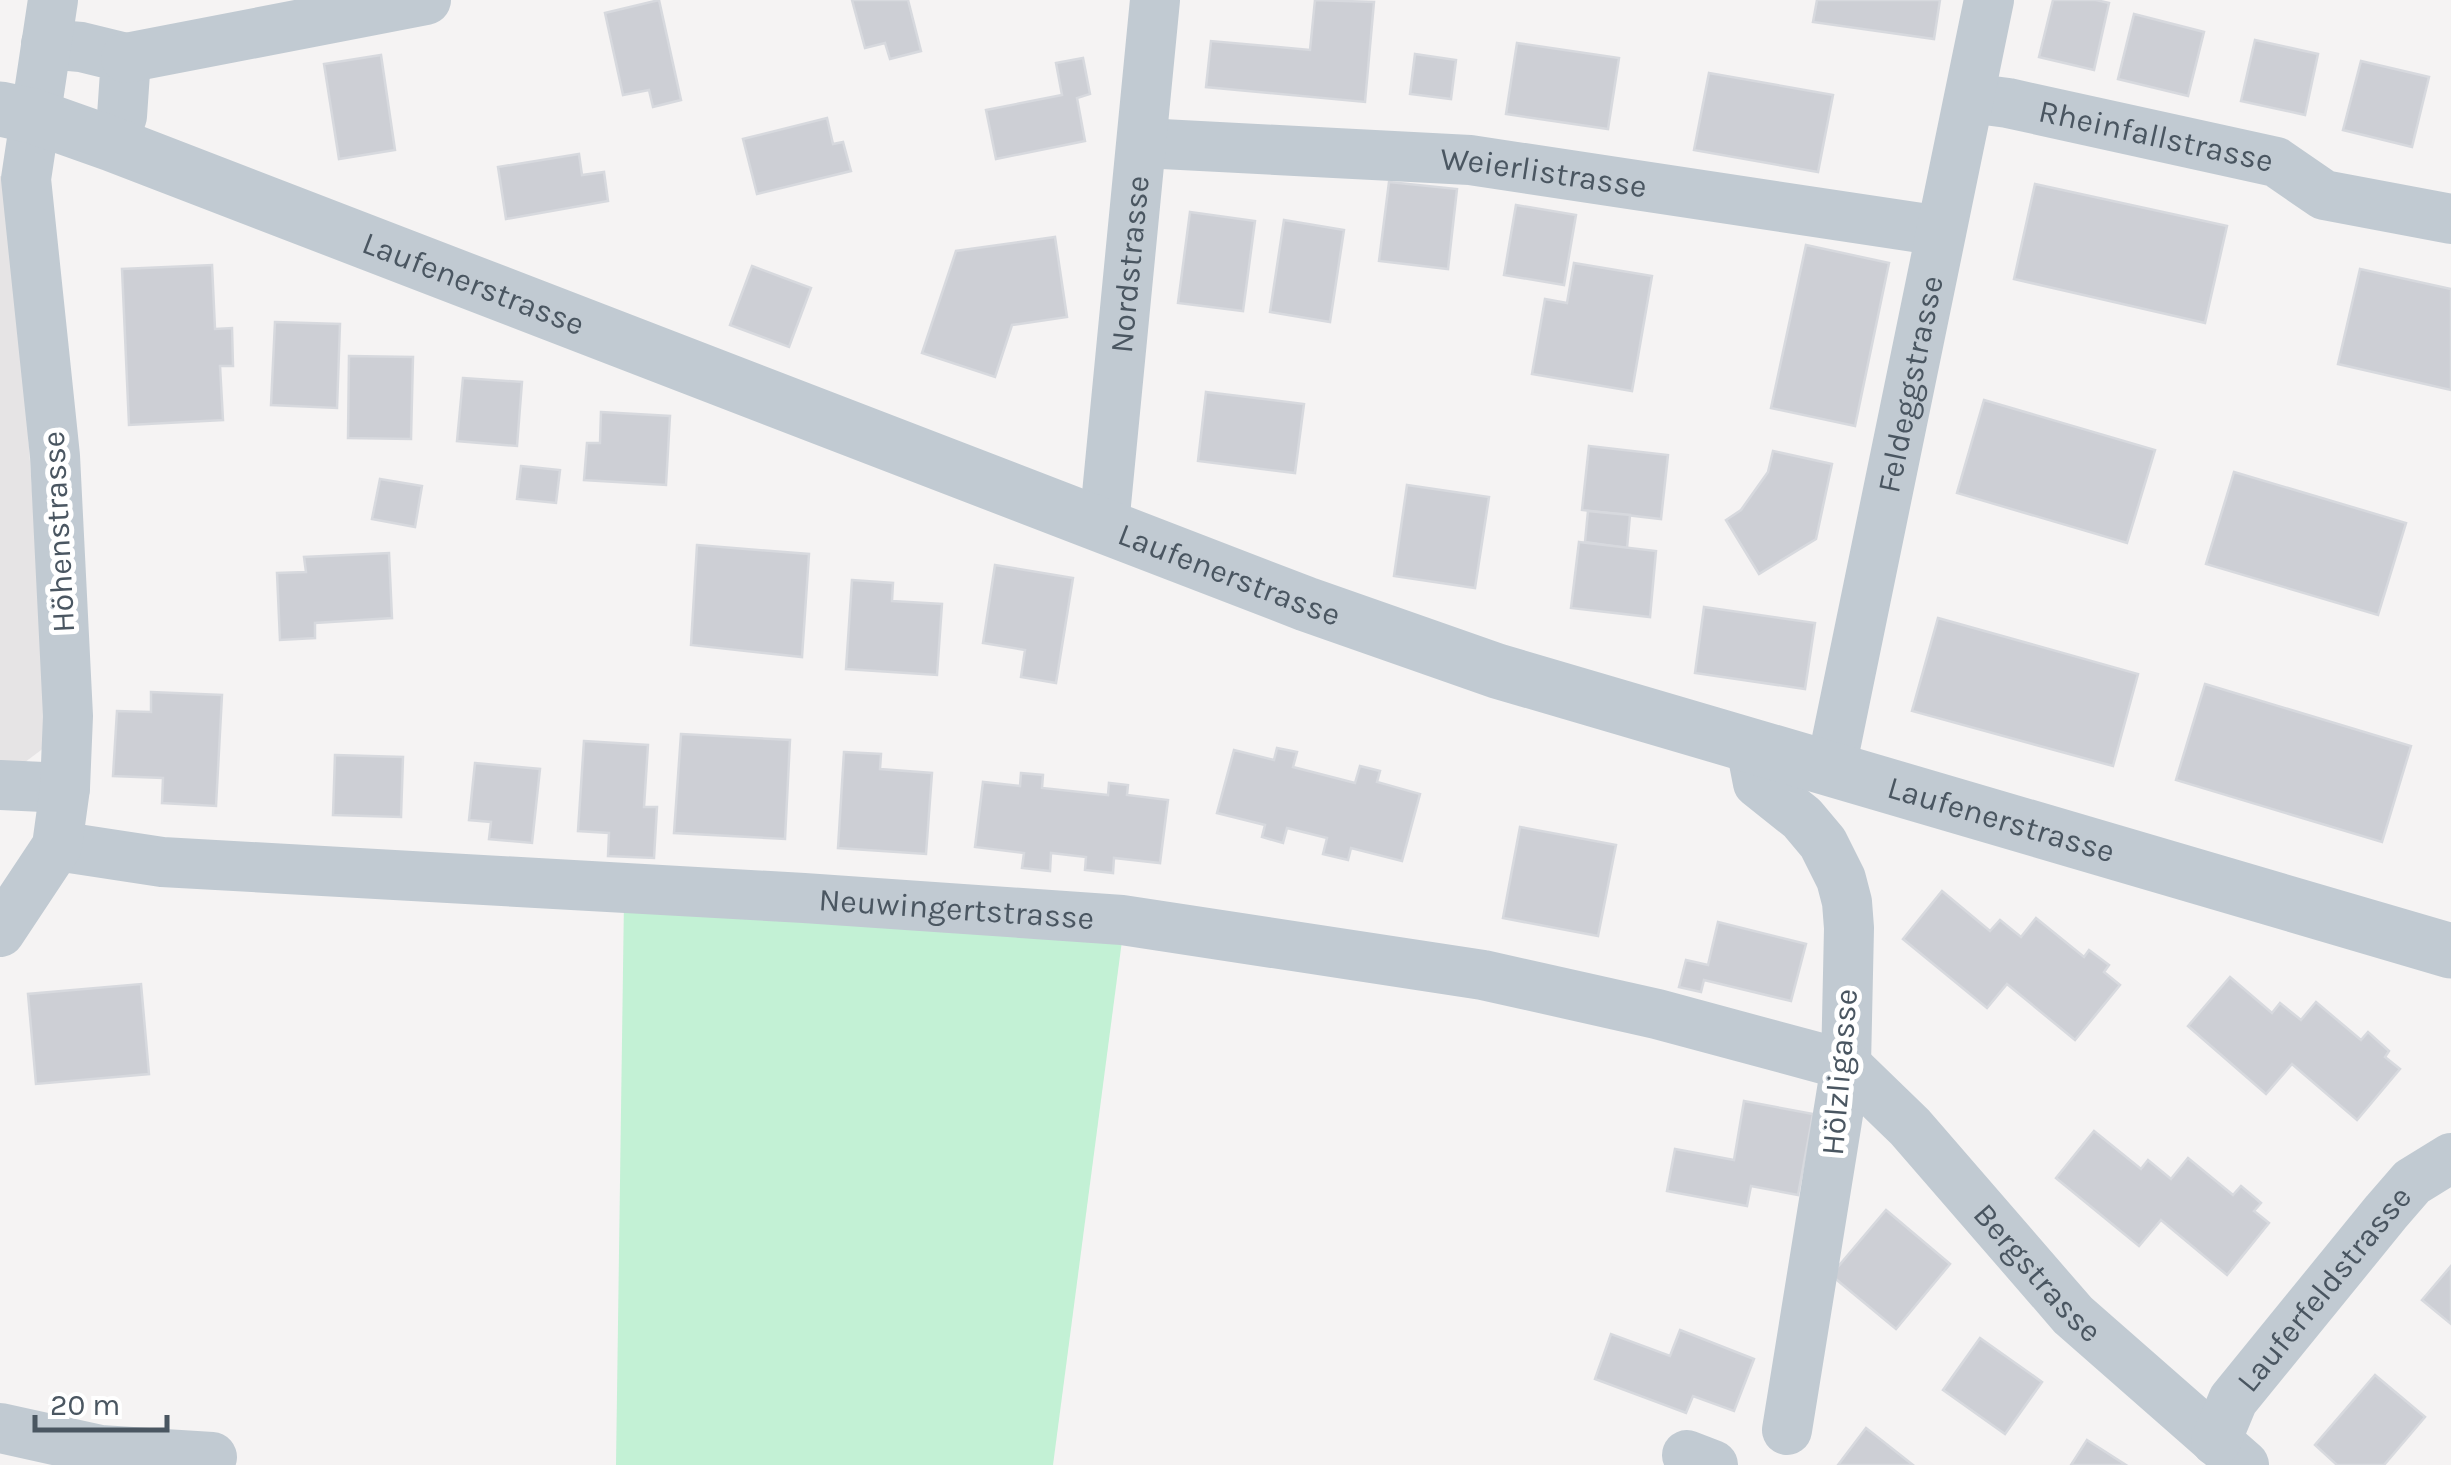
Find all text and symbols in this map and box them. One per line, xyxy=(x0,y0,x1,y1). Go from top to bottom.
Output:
street label: Rheinfallstrasse xyxy=(2035,92,2277,180)
street label: Weierlistrasse xyxy=(1439,140,1649,205)
street label: Nordstrasse xyxy=(1103,174,1157,355)
street label: Laufenerstrasse xyxy=(357,224,590,343)
street label: Feldeggstrasse xyxy=(1870,272,1951,496)
street label: Höhenstrasse xyxy=(35,430,82,634)
street label: Laufenerstrasse xyxy=(1113,515,1345,634)
street label: Laufenerstrasse xyxy=(1883,769,2119,870)
street label: Neuwingertstrasse xyxy=(817,881,1095,937)
street label: Hölzligasse xyxy=(1814,987,1865,1157)
street label: Lauferfeldstrasse xyxy=(2229,1179,2419,1399)
street label: Bergstrasse xyxy=(1966,1196,2109,1350)
scale bar xyxy=(35,1370,168,1432)
text: 20 m xyxy=(50,1387,120,1423)

